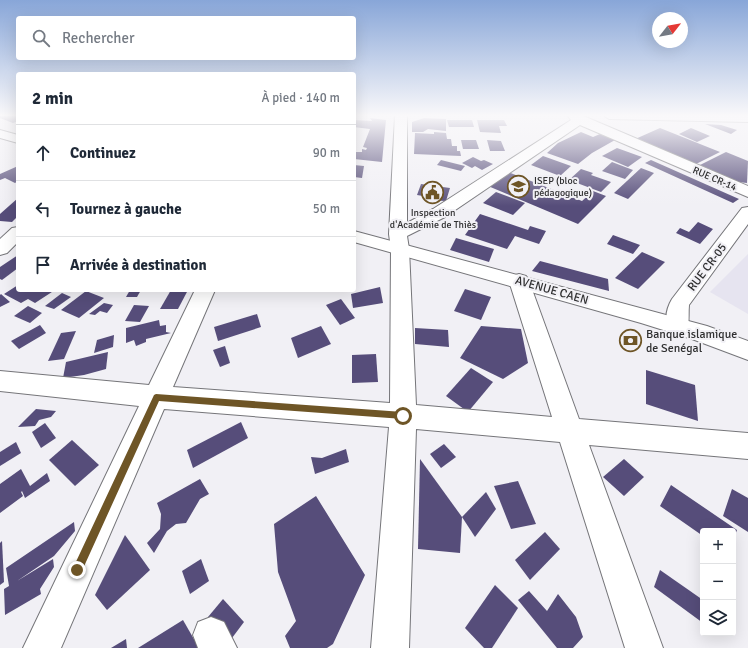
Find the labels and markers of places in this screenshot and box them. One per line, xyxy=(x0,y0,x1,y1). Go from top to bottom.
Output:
school or university icon: ISEP (bloc pédagogique) xyxy=(505,173,531,199)
place label: ISEP (bloc pédagogique) xyxy=(534,175,592,199)
public building icon: Inspection d'Académie de Thiès xyxy=(420,179,446,205)
place label: Inspection d'Académie de Thiès xyxy=(390,207,477,231)
place label: Banque islamique de Senégal xyxy=(646,327,737,356)
bank icon: Banque islamique de Senégal xyxy=(618,328,644,354)

